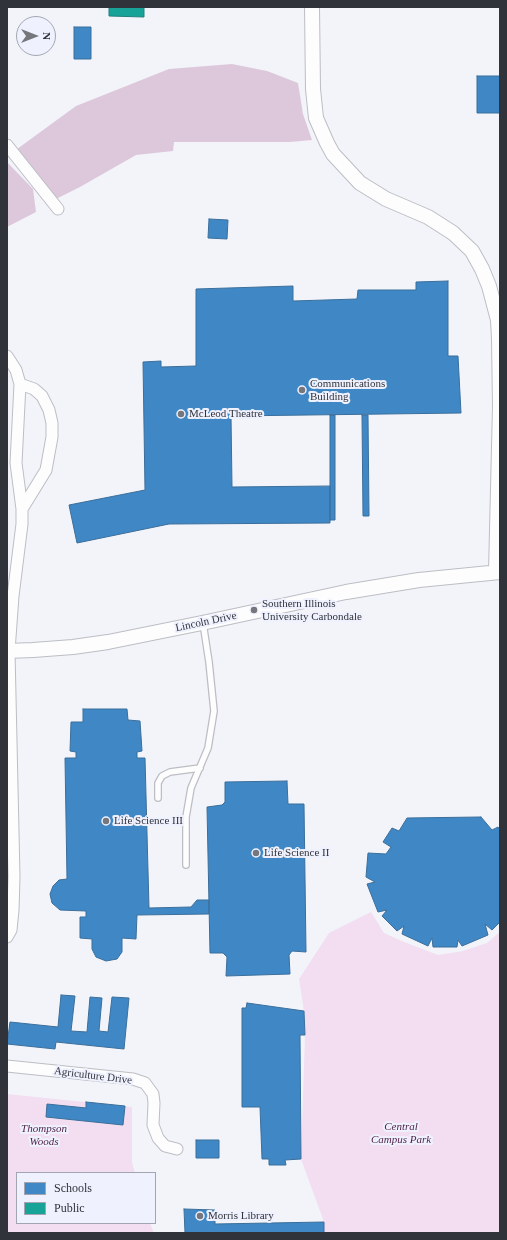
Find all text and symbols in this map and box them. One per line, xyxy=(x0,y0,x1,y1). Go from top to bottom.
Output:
north arrow xyxy=(16,16,56,56)
text: N xyxy=(41,32,53,40)
place label: Communications Building xyxy=(310,377,385,403)
marker: Communications Building xyxy=(297,385,307,395)
place label: McLeod Theatre xyxy=(189,407,263,421)
marker: McLeod Theatre xyxy=(176,409,186,419)
place label: Southern Illinois University Carbondale xyxy=(262,597,362,623)
marker: Southern Illinois University Carbondale xyxy=(249,605,259,615)
street label: Lincoln Drive xyxy=(174,609,238,635)
place label: Life Science III xyxy=(114,814,183,828)
marker: Life Science III xyxy=(101,816,111,826)
place label: Life Science II xyxy=(264,846,329,860)
marker: Life Science II xyxy=(251,848,261,858)
street label: Agriculture Drive xyxy=(53,1065,133,1087)
park label: Central Campus Park xyxy=(371,1120,431,1146)
park label: Thompson Woods xyxy=(21,1122,67,1148)
legend xyxy=(16,1172,156,1224)
text: Schools xyxy=(54,1181,92,1195)
text: Public xyxy=(54,1201,85,1215)
place label: Morris Library xyxy=(208,1209,274,1223)
marker: Morris Library xyxy=(195,1211,205,1221)

